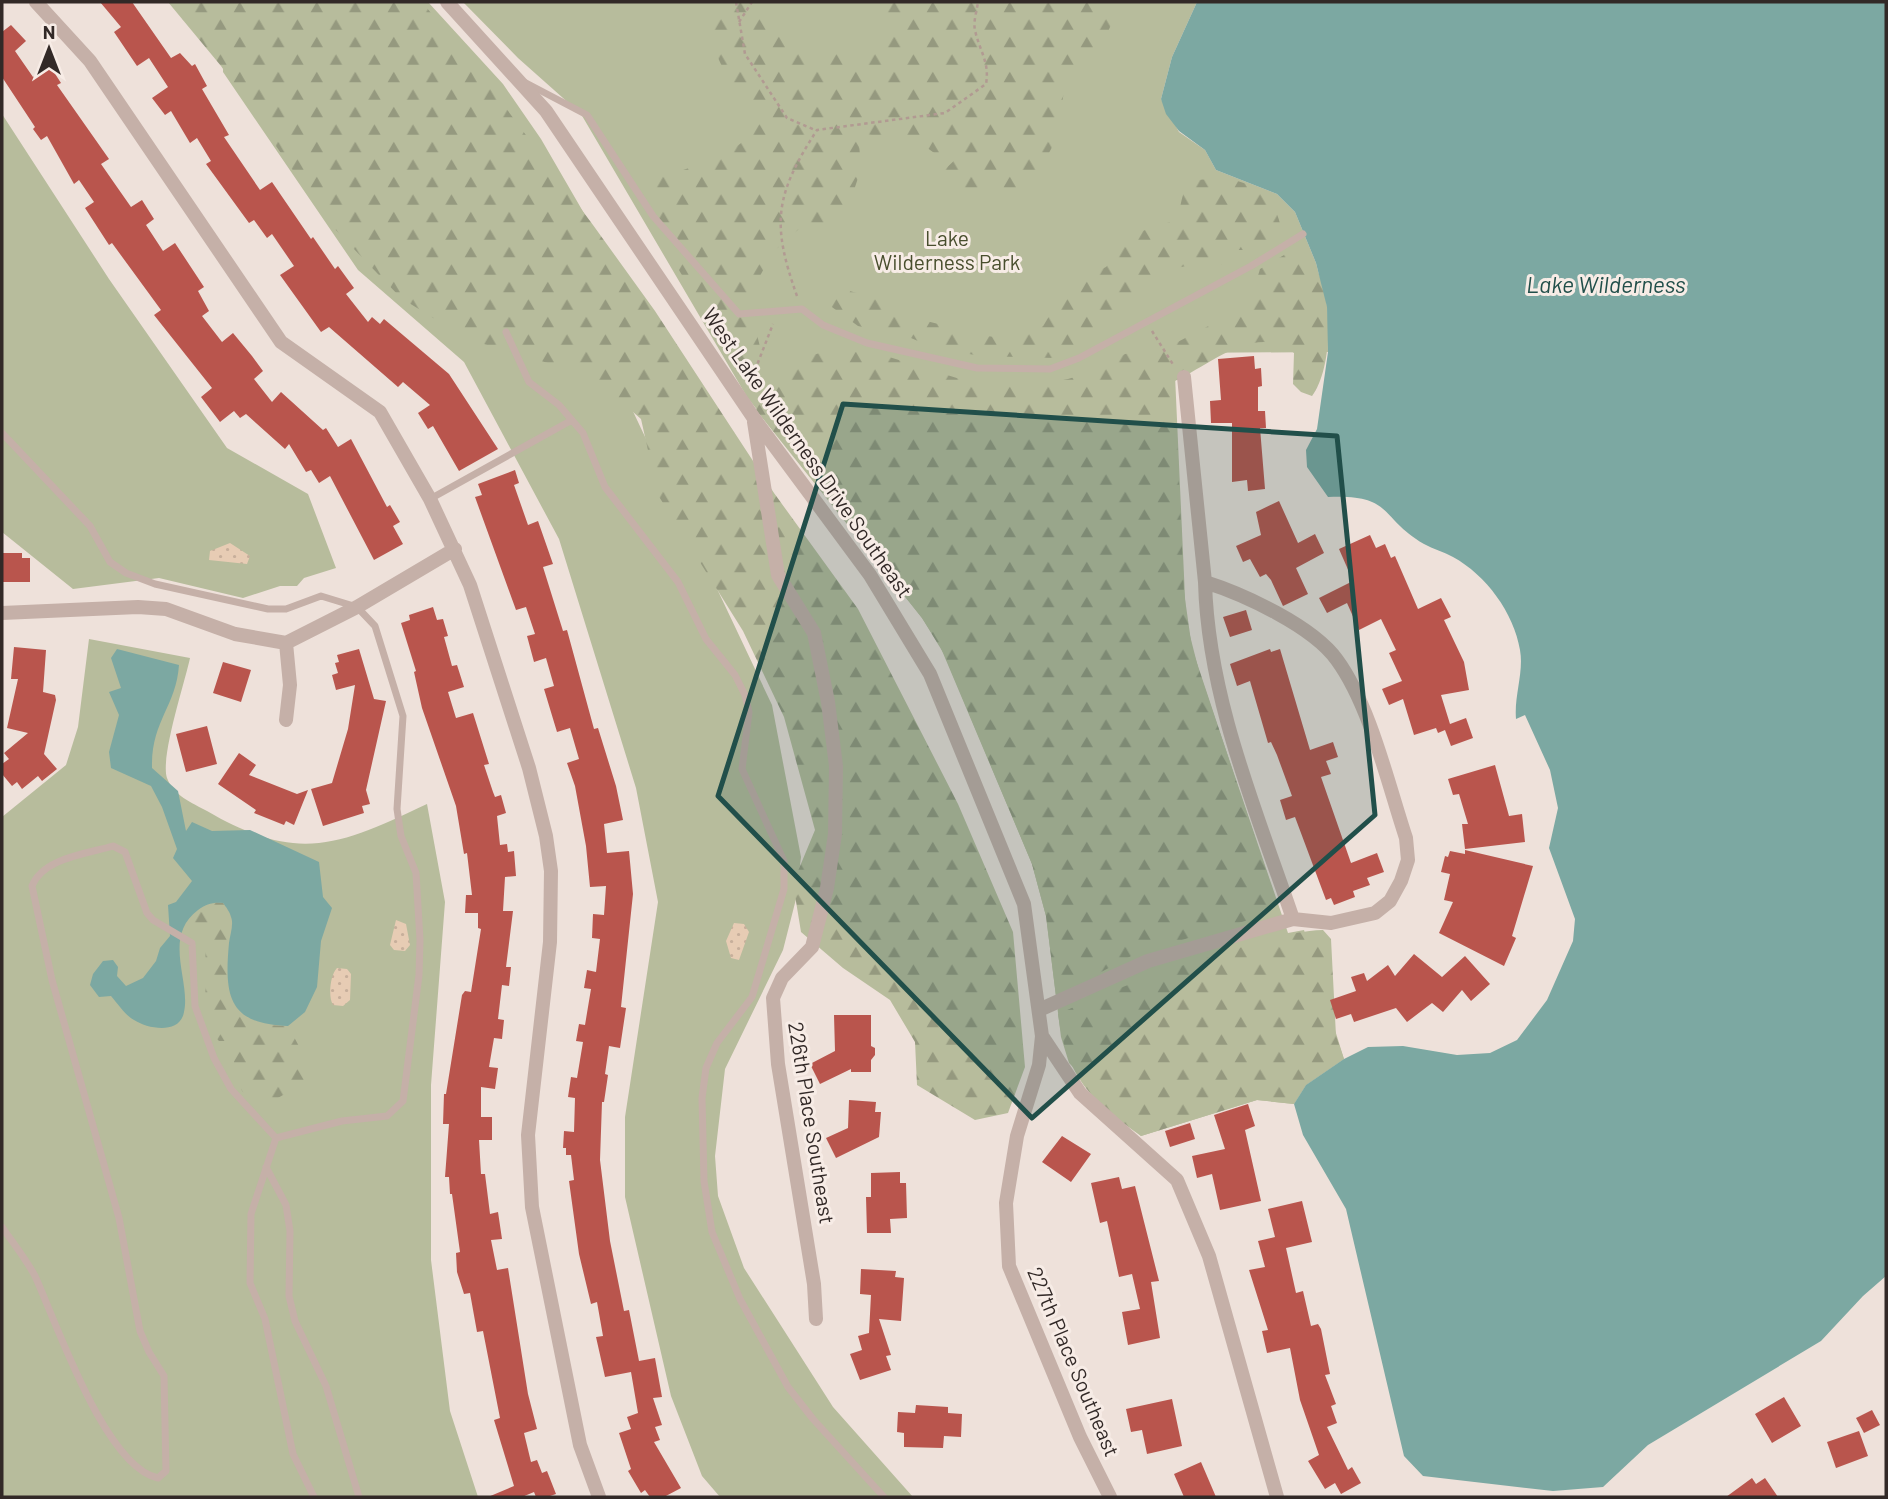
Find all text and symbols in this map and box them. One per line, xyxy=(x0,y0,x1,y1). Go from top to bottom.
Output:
north arrow xyxy=(14,14,84,84)
text: N xyxy=(43,20,55,43)
park label: Lake Wilderness Park xyxy=(874,225,1020,274)
water label: Lake Wilderness xyxy=(1526,270,1686,298)
street label: West Lake Wilderness Drive Southeast xyxy=(698,302,918,602)
street label: 226th Place Southeast xyxy=(784,1020,841,1225)
street label: 227th Place Southeast xyxy=(1023,1263,1126,1460)

